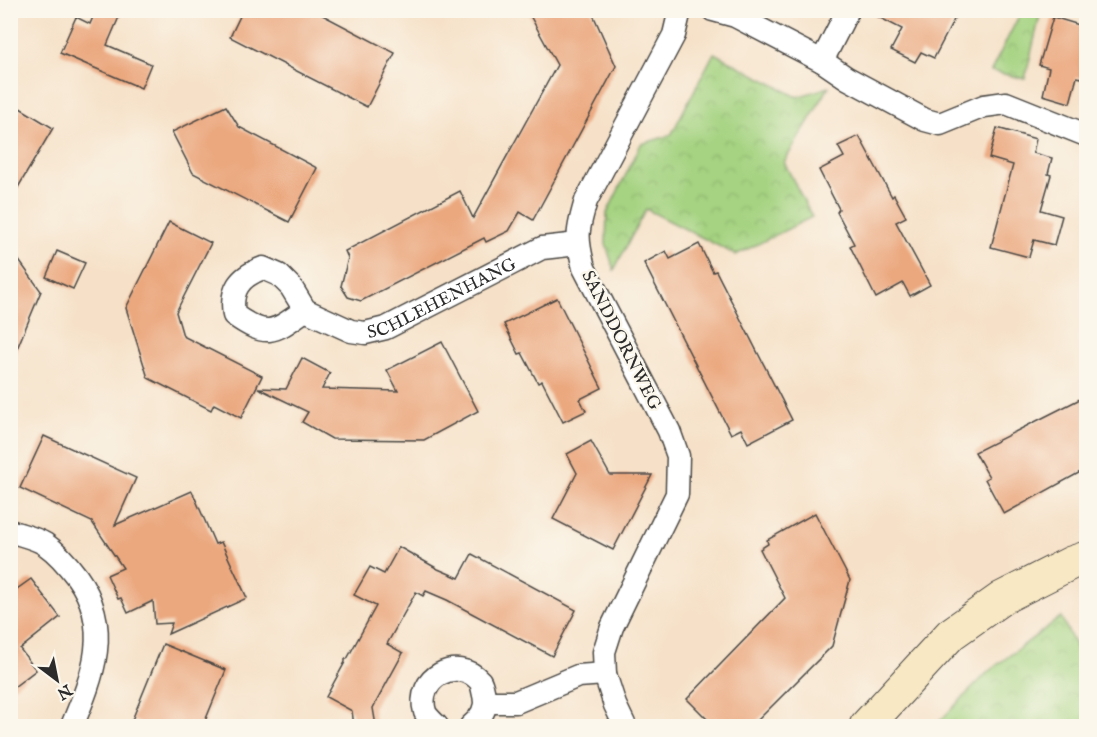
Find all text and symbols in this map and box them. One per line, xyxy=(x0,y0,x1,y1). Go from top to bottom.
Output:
street label: SCHLEHENHANG xyxy=(365,253,521,345)
street label: SANDDORNWEG xyxy=(576,267,666,415)
north arrow xyxy=(27,650,87,710)
text: N xyxy=(53,678,76,703)

